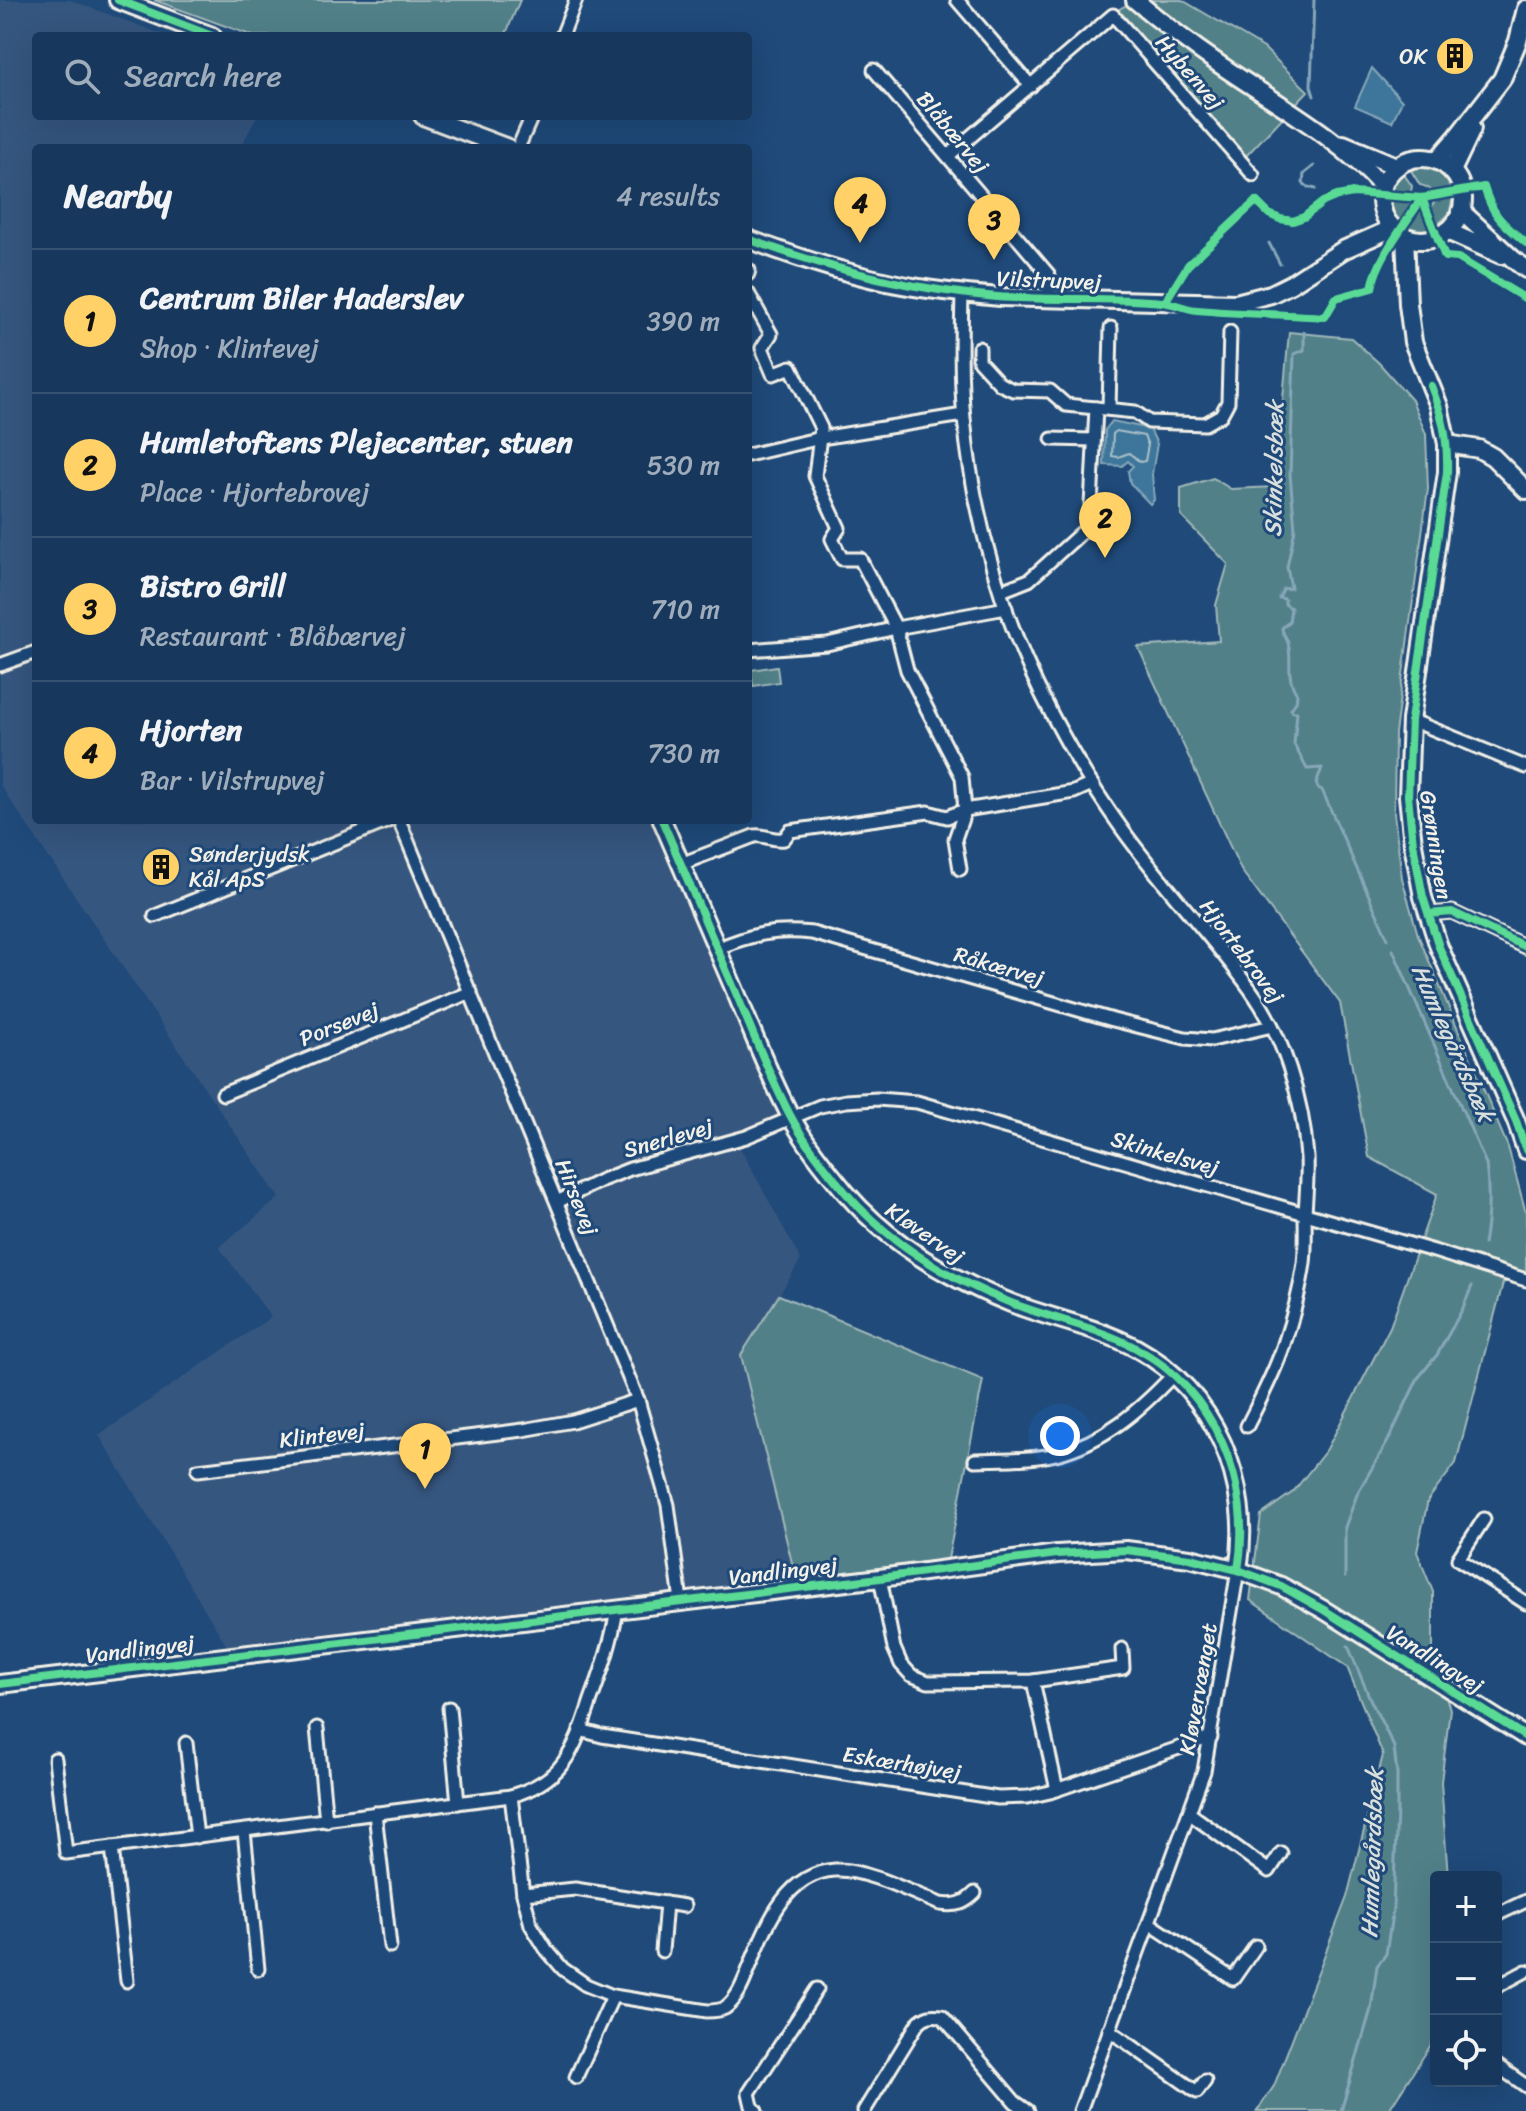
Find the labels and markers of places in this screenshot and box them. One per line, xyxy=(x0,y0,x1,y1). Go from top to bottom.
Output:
building icon: OK xyxy=(1434,35,1476,77)
place label: OK xyxy=(1399,37,1429,76)
pin: 4 xyxy=(834,177,886,243)
pin: 3 xyxy=(968,194,1020,260)
pin: 2 xyxy=(1079,492,1131,558)
place label: Sønderjydsk Kål ApS xyxy=(189,835,310,899)
building icon: Sønderjydsk Kål ApS xyxy=(140,846,182,888)
pin: 1 xyxy=(399,1423,451,1489)

